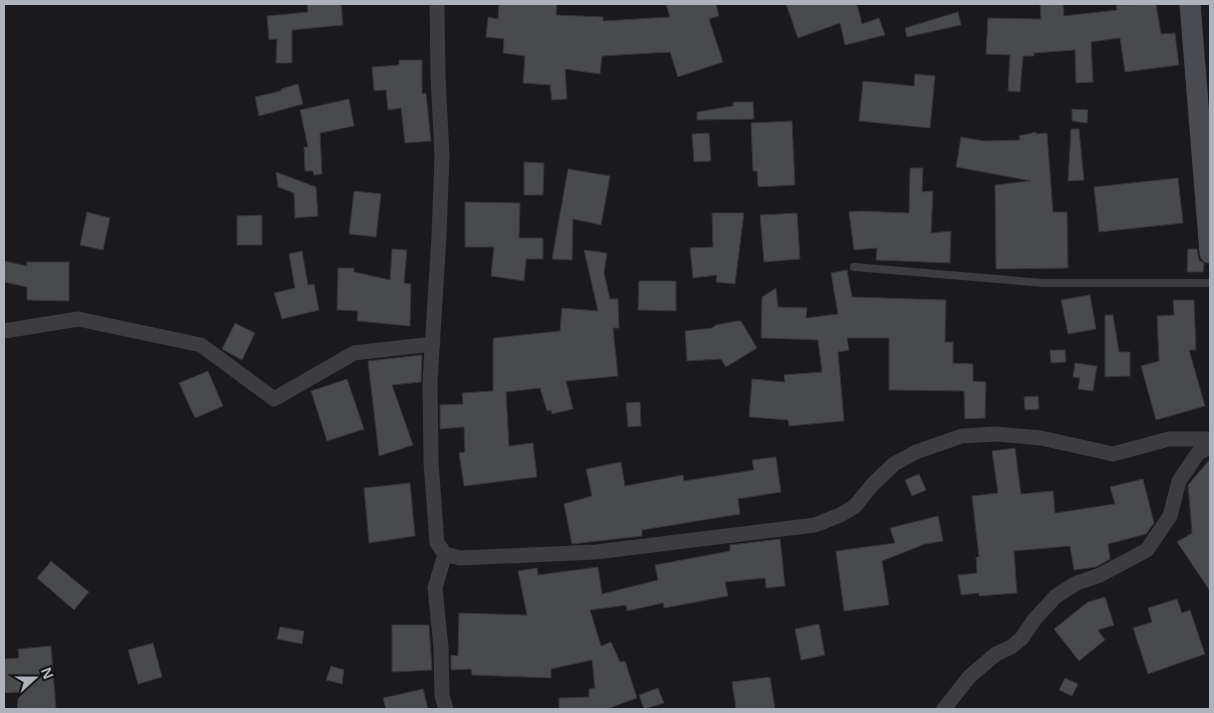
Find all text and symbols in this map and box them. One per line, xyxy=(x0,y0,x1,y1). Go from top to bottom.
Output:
north arrow xyxy=(10,653,60,703)
text: N xyxy=(37,664,59,682)

